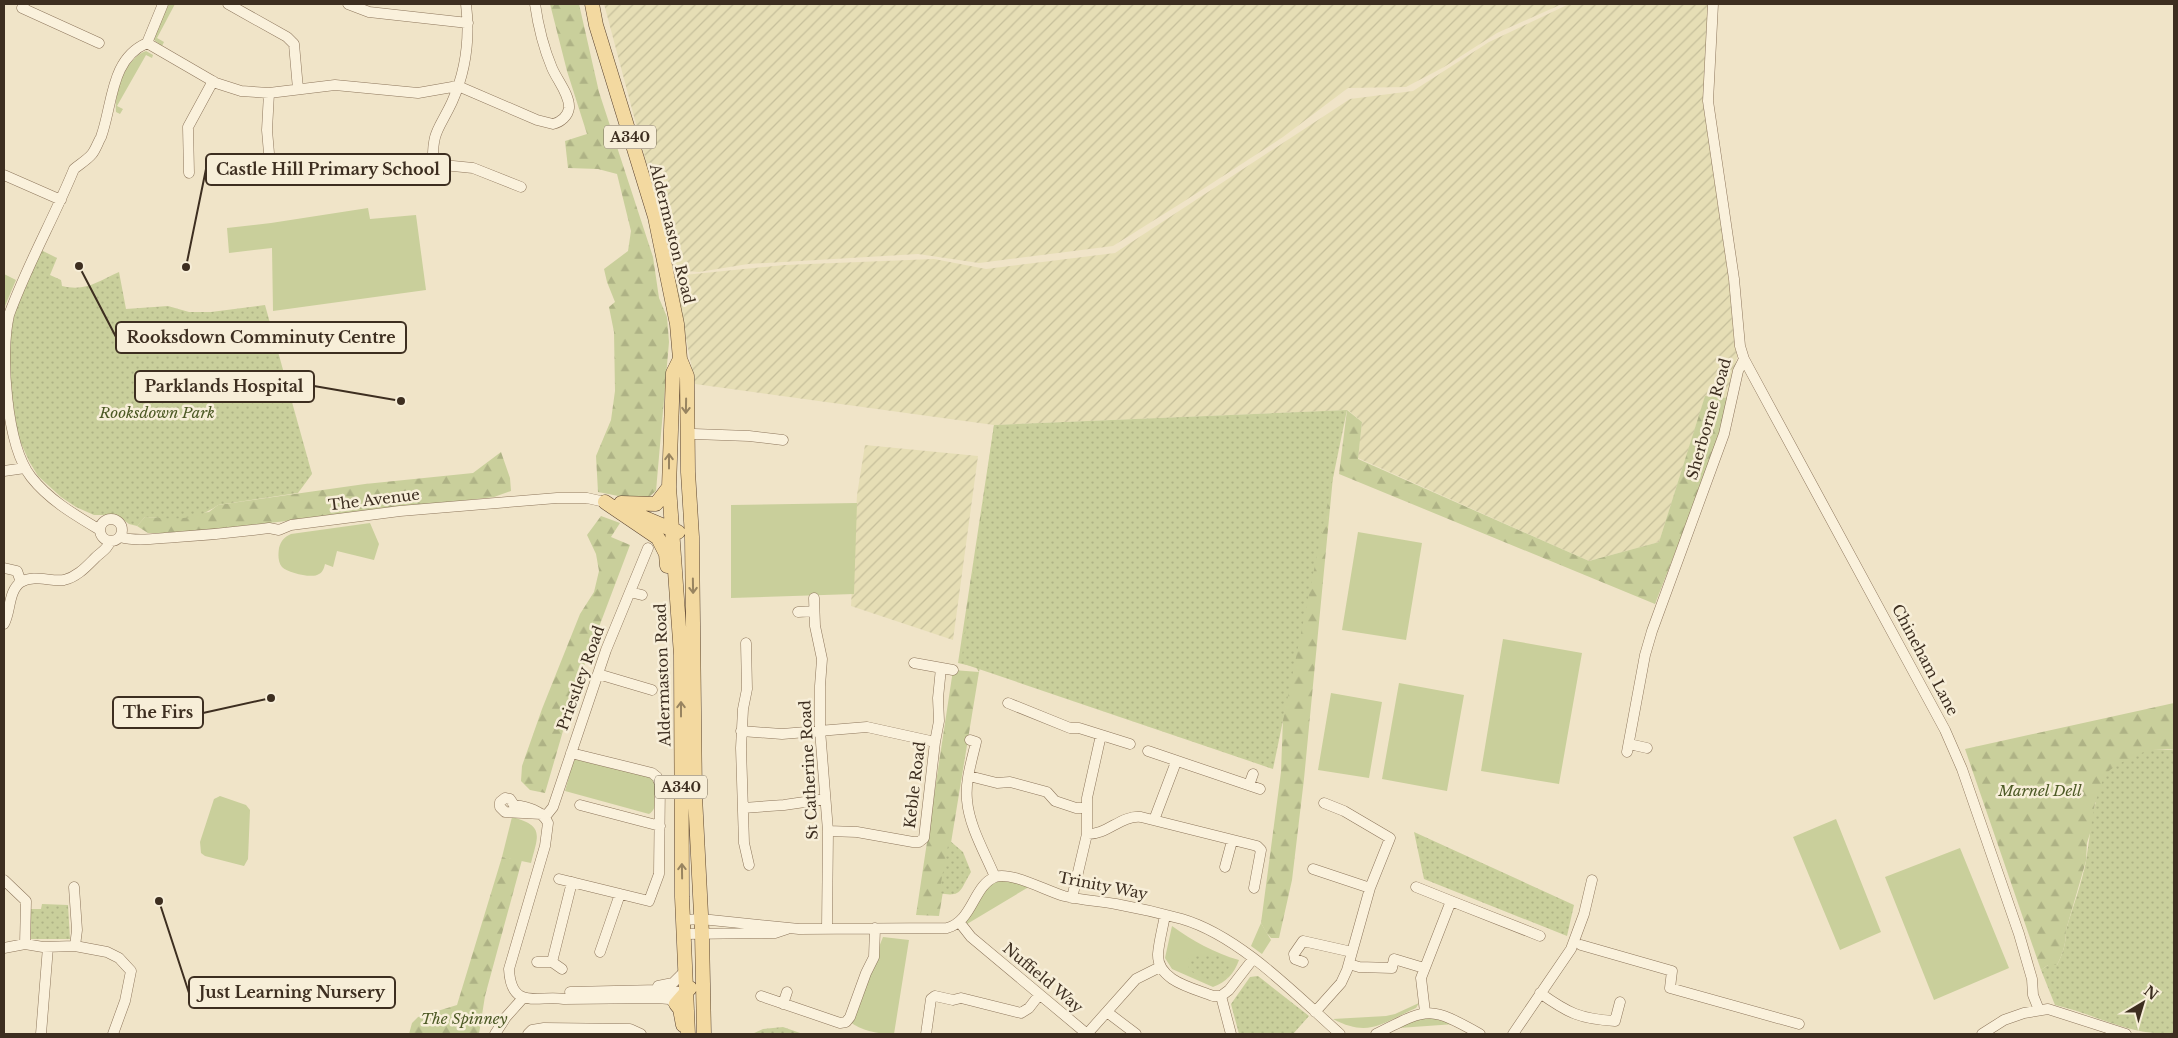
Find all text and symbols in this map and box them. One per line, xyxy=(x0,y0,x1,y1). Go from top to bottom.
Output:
road number: A340 xyxy=(604,125,656,148)
callout: Castle Hill Primary School xyxy=(206,154,450,185)
text: Castle Hill Primary School xyxy=(216,159,440,179)
street label: Aldermaston Road xyxy=(646,161,699,306)
callout: Rooksdown Comminuty Centre xyxy=(116,322,406,353)
text: Rooksdown Comminuty Centre xyxy=(126,327,396,347)
street label: Sherborne Road xyxy=(1682,356,1735,482)
callout: Parklands Hospital xyxy=(135,371,314,402)
text: Parklands Hospital xyxy=(144,376,304,396)
one-way arrow xyxy=(682,398,691,414)
park label: Rooksdown Park xyxy=(98,403,215,422)
one-way arrow xyxy=(664,453,674,469)
street label: The Avenue xyxy=(327,484,421,515)
one-way arrow xyxy=(688,578,698,594)
street label: Chineham Lane xyxy=(1888,601,1963,719)
street label: Aldermaston Road xyxy=(651,603,675,748)
street label: Priestley Road xyxy=(553,623,608,733)
callout: The Firs xyxy=(113,697,203,728)
street label: St Catherine Road xyxy=(795,700,822,840)
one-way arrow xyxy=(676,701,686,718)
text: The Firs xyxy=(123,702,193,722)
street label: Keble Road xyxy=(900,740,929,829)
road number: A340 xyxy=(655,776,707,799)
park label: Marnel Dell xyxy=(1997,781,2082,800)
one-way arrow xyxy=(677,864,687,880)
street label: Trinity Way xyxy=(1057,867,1150,904)
street label: Nuffield Way xyxy=(999,939,1088,1017)
callout: Just Learning Nursery xyxy=(189,977,395,1008)
north arrow xyxy=(2118,978,2168,1028)
text: Just Learning Nursery xyxy=(196,982,386,1002)
text: N xyxy=(2140,982,2162,1004)
park label: The Spinney xyxy=(421,1009,508,1028)

